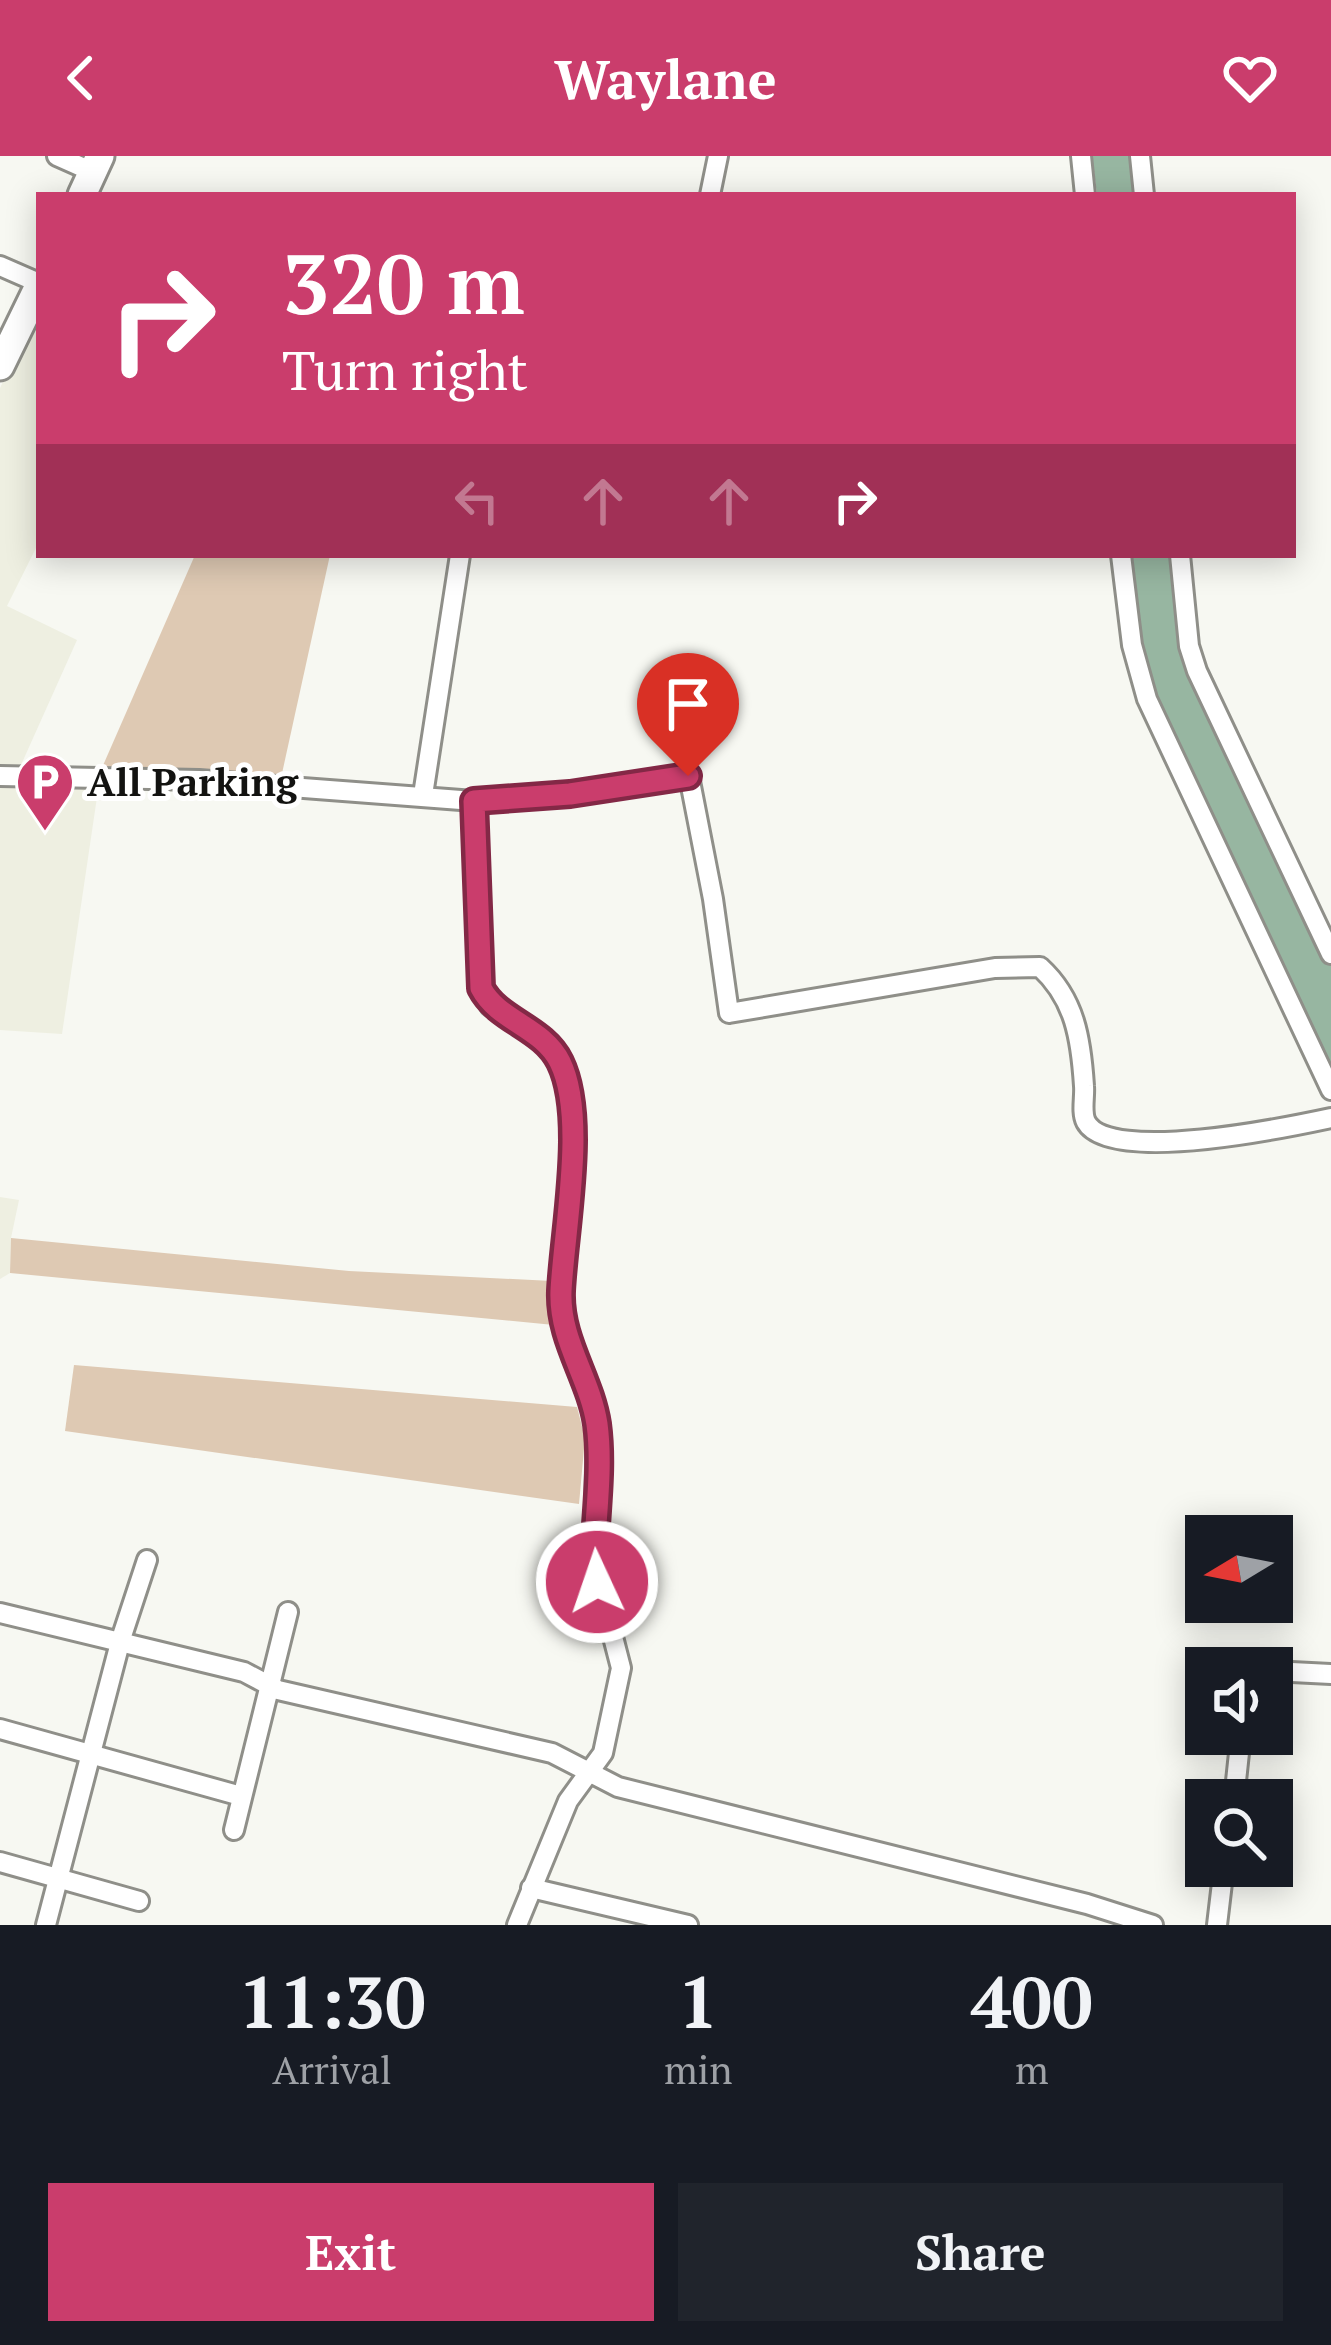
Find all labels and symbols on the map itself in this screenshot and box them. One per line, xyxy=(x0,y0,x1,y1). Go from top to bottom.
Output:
pin xyxy=(637,653,739,776)
parking icon: All Parking xyxy=(14,751,76,833)
place label: All Parking xyxy=(87,755,299,807)
north arrow xyxy=(1185,1515,1293,1623)
position arrow xyxy=(534,1519,660,1645)

